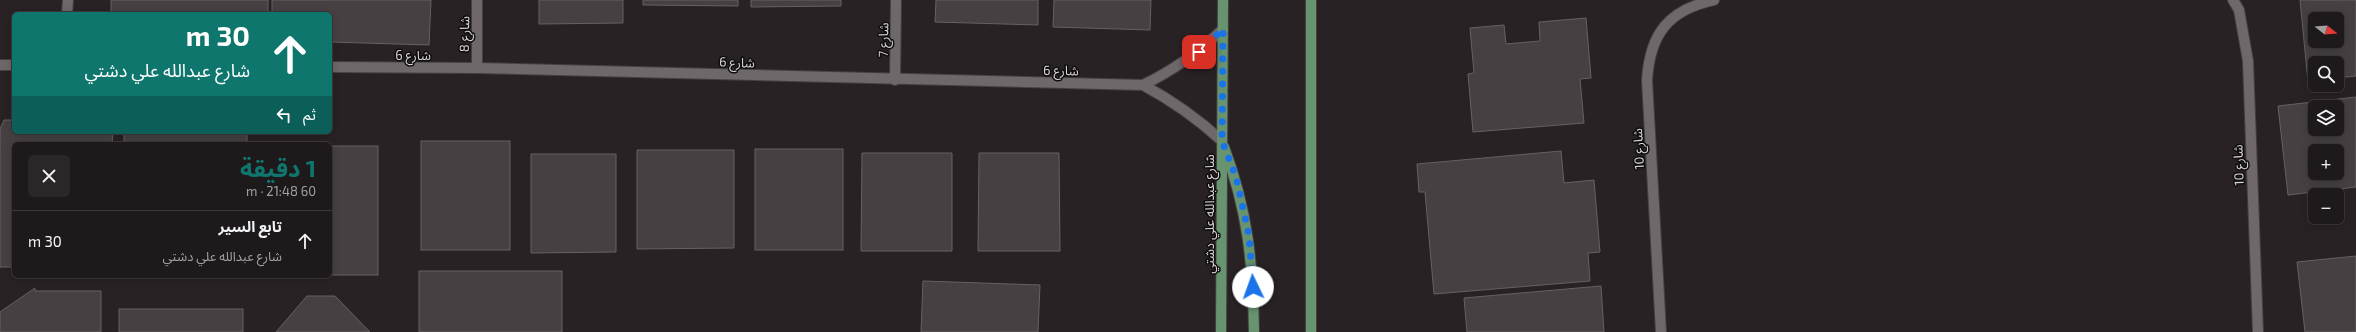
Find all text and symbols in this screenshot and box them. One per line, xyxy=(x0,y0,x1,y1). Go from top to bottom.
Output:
north arrow xyxy=(2308,12,2344,48)
map controls xyxy=(2308,12,2344,224)
street label: شارع 8 xyxy=(456,16,475,52)
text: 30 m xyxy=(186,18,250,52)
street label: شارع 7 xyxy=(875,22,894,58)
icon: ahead xyxy=(264,28,316,80)
pin xyxy=(1182,35,1216,69)
icon: arrive xyxy=(1188,41,1210,63)
street label: شارع 6 xyxy=(395,47,431,66)
street label: شارع 6 xyxy=(719,53,755,74)
button: search xyxy=(2308,56,2344,92)
text: شارع عبدالله علي دشتي xyxy=(85,59,250,81)
street label: شارع 6 xyxy=(1043,62,1079,81)
button: layers xyxy=(2308,100,2344,136)
icon: left xyxy=(273,104,295,126)
text: ثم xyxy=(303,105,316,123)
street label: شارع 10 xyxy=(1629,128,1650,170)
street label: شارع 10 xyxy=(2229,144,2250,186)
button: + xyxy=(2308,144,2344,180)
text: 1 دقيقة xyxy=(240,153,316,182)
street label: شارع عبدالله علي دشتي xyxy=(1201,154,1220,274)
button: close xyxy=(28,155,70,197)
text: 60 m · 21:48 xyxy=(246,183,316,199)
button: − xyxy=(2308,188,2344,224)
text: تابع السير xyxy=(219,217,282,235)
icon: ahead xyxy=(294,230,316,252)
text: 30 m xyxy=(28,232,62,250)
text: شارع عبدالله علي دشتي xyxy=(163,248,282,264)
position arrow xyxy=(1232,266,1274,308)

